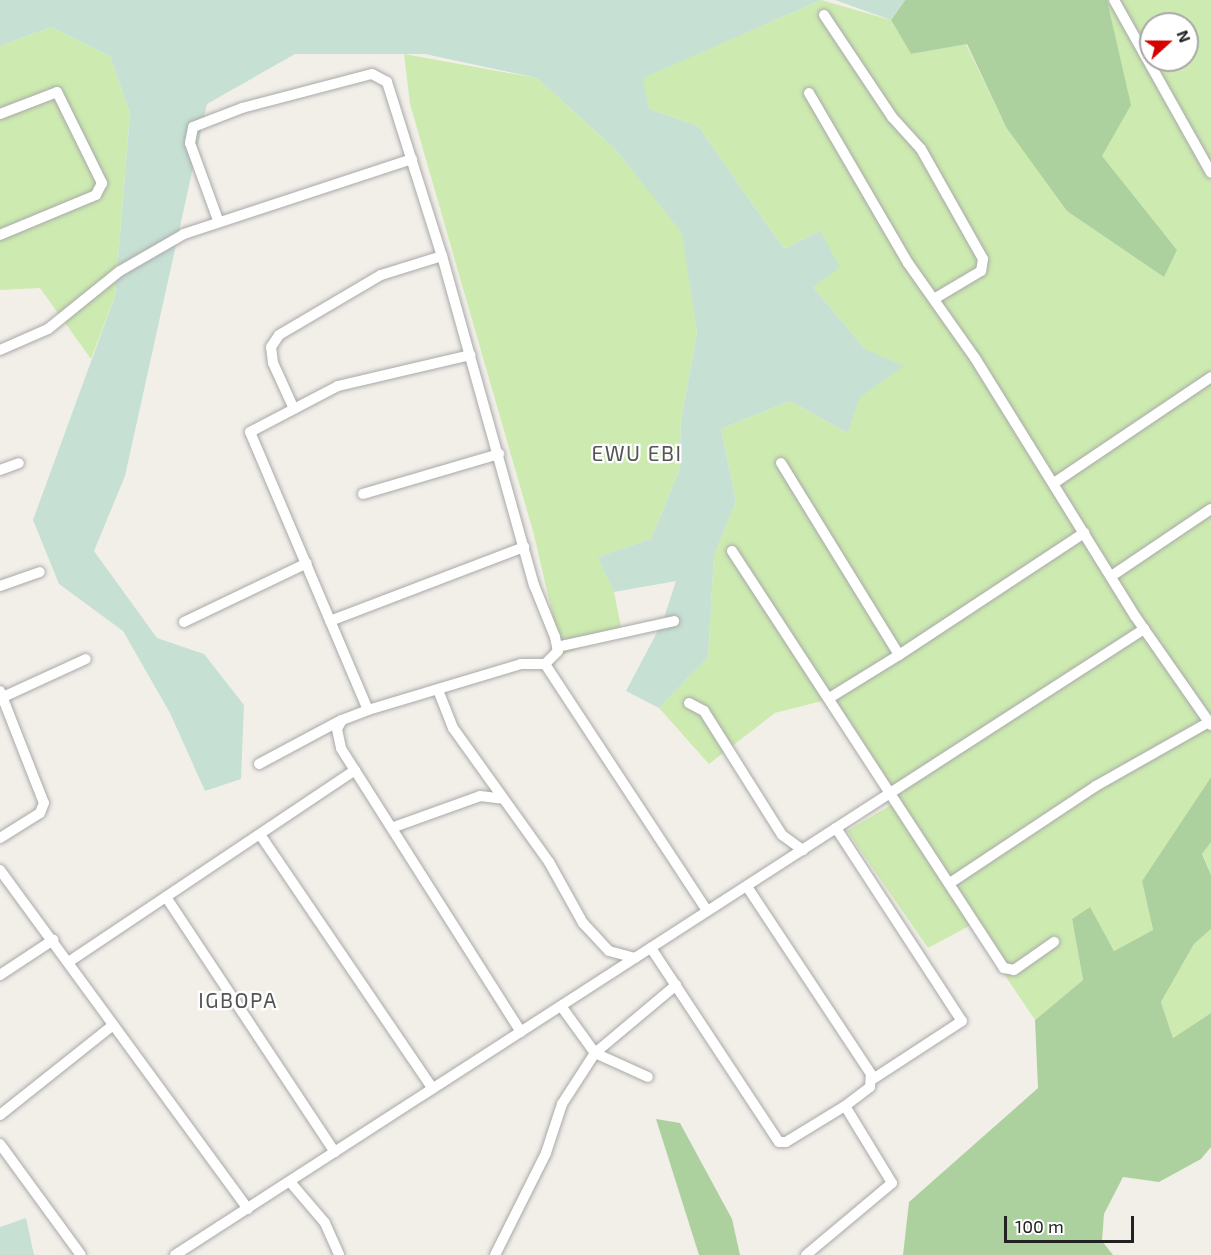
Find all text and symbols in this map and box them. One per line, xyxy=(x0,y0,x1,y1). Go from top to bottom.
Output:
north arrow xyxy=(1139,12,1199,72)
text: N xyxy=(1173,27,1195,45)
district label: EWU EBI xyxy=(591,440,683,466)
district label: IGBOPA xyxy=(198,987,278,1013)
scale bar xyxy=(1007,1204,1138,1242)
text: 100 m xyxy=(1015,1215,1064,1237)

